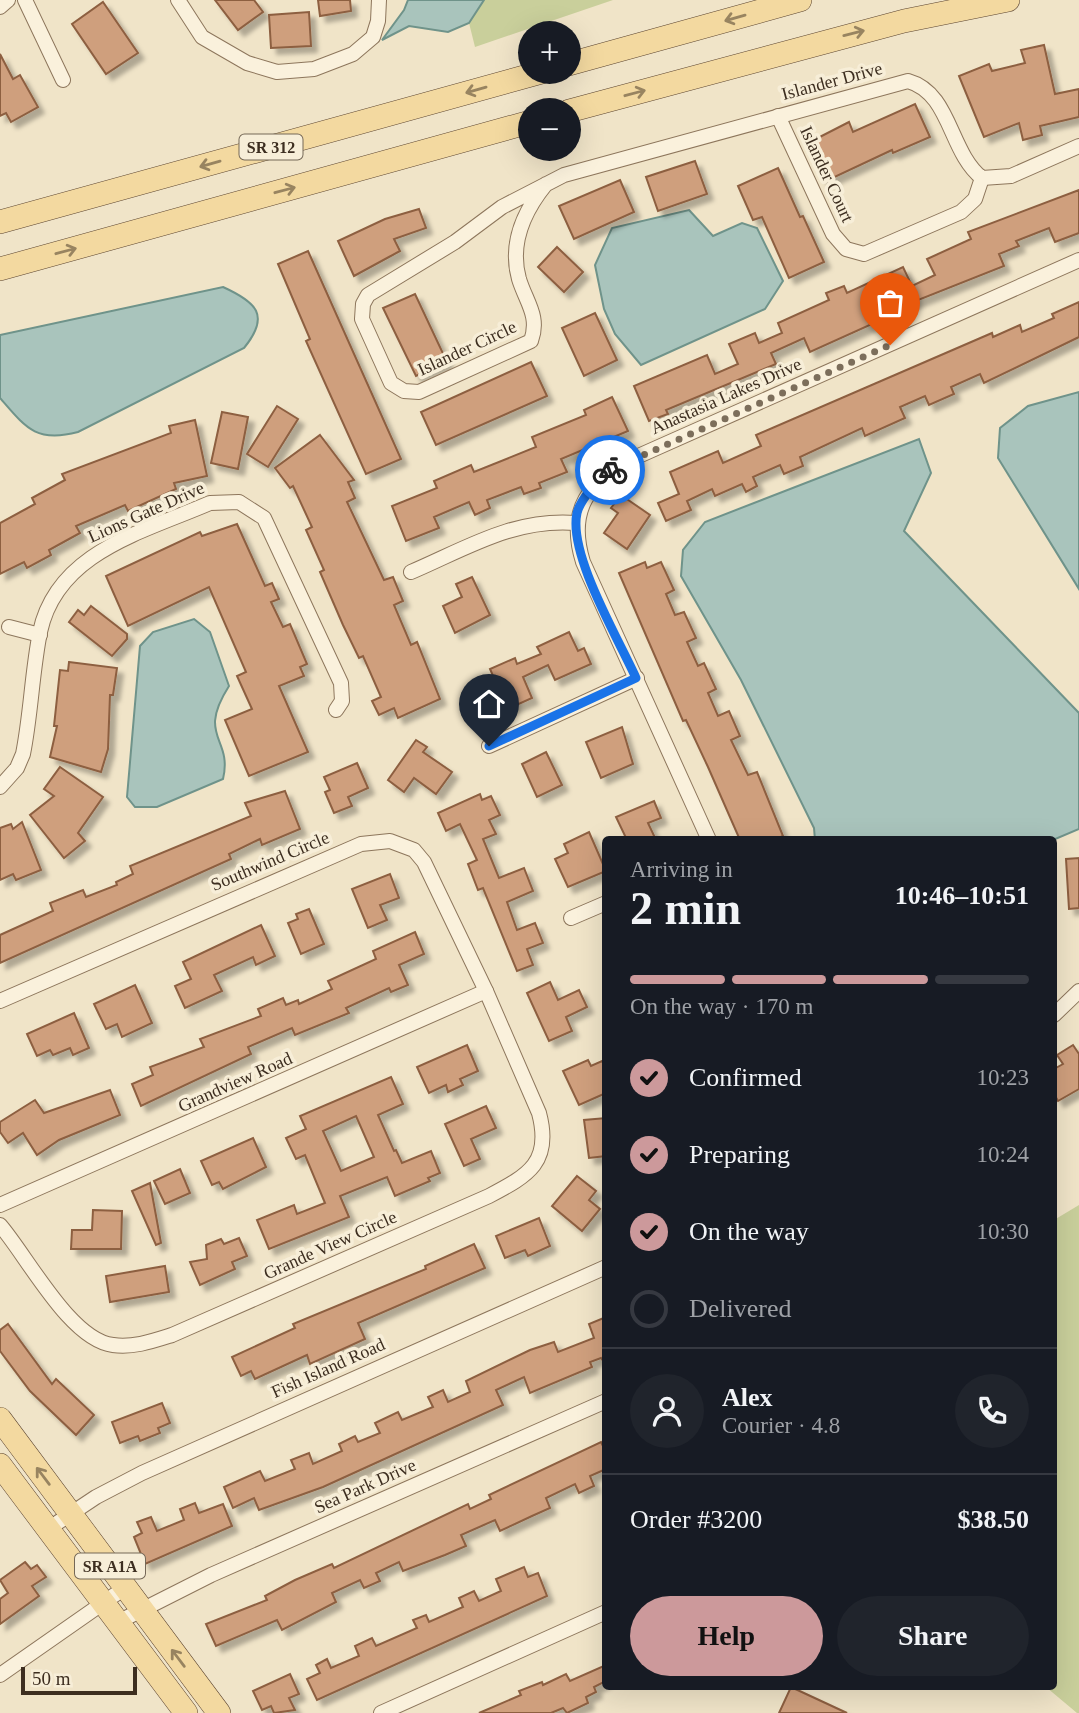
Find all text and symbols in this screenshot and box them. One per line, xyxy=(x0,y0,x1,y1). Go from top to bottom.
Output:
one-way arrow xyxy=(724,13,746,26)
map controls xyxy=(518,21,581,161)
button: + xyxy=(518,21,581,84)
one-way arrow xyxy=(842,26,865,39)
street label: Islander Drive xyxy=(779,58,885,104)
one-way arrow xyxy=(465,84,488,97)
one-way arrow xyxy=(623,86,645,99)
button: − xyxy=(518,98,581,161)
street label: Islander Court xyxy=(796,123,858,225)
road number: SR 312 xyxy=(240,134,302,160)
one-way arrow xyxy=(199,158,222,171)
one-way arrow xyxy=(273,183,296,196)
one-way arrow xyxy=(55,243,77,256)
pin xyxy=(860,273,920,345)
icon: bag xyxy=(871,284,909,322)
street label: Islander Circle xyxy=(415,316,519,380)
street label: Anastasia Lakes Drive xyxy=(648,354,804,438)
courier xyxy=(575,435,645,505)
icon: bike xyxy=(591,451,629,489)
street label: Lions Gate Drive xyxy=(85,477,207,547)
pin xyxy=(459,674,519,746)
icon: home xyxy=(470,685,508,723)
street label: Southwind Circle xyxy=(208,827,332,895)
text: Arriving in xyxy=(630,857,733,882)
text: 10:46–10:51 xyxy=(895,881,1029,910)
text: 2 min xyxy=(630,883,741,934)
text: On the way · 170 m xyxy=(630,994,813,1019)
street label: Grandview Road xyxy=(175,1048,295,1116)
icon: check xyxy=(630,1059,668,1097)
text: Confirmed xyxy=(689,1063,802,1092)
text: 10:23 xyxy=(977,1065,1029,1090)
icon: check xyxy=(630,1136,668,1174)
text: Preparing xyxy=(689,1140,790,1169)
text: 10:24 xyxy=(977,1142,1029,1167)
street label: Grande View Circle xyxy=(260,1207,400,1283)
icon: check xyxy=(630,1213,668,1251)
text: On the way xyxy=(689,1217,809,1246)
text: 10:30 xyxy=(977,1219,1029,1244)
text: Delivered xyxy=(689,1294,792,1323)
street label: Fish Island Road xyxy=(268,1334,388,1402)
button: person xyxy=(630,1374,704,1448)
button: phone xyxy=(955,1374,1029,1448)
text: Alex xyxy=(722,1383,773,1412)
text: Courier · 4.8 xyxy=(722,1413,840,1438)
street label: Sea Park Drive xyxy=(311,1455,419,1517)
one-way arrow xyxy=(35,1467,50,1486)
text: Order #3200 xyxy=(630,1505,762,1534)
text: $38.50 xyxy=(958,1505,1029,1534)
road number: SR A1A xyxy=(75,1554,145,1578)
button: Help xyxy=(630,1596,823,1676)
button: Share xyxy=(837,1596,1029,1676)
one-way arrow xyxy=(171,1650,186,1668)
scale bar xyxy=(21,1664,136,1696)
text: 50 m xyxy=(32,1668,71,1689)

